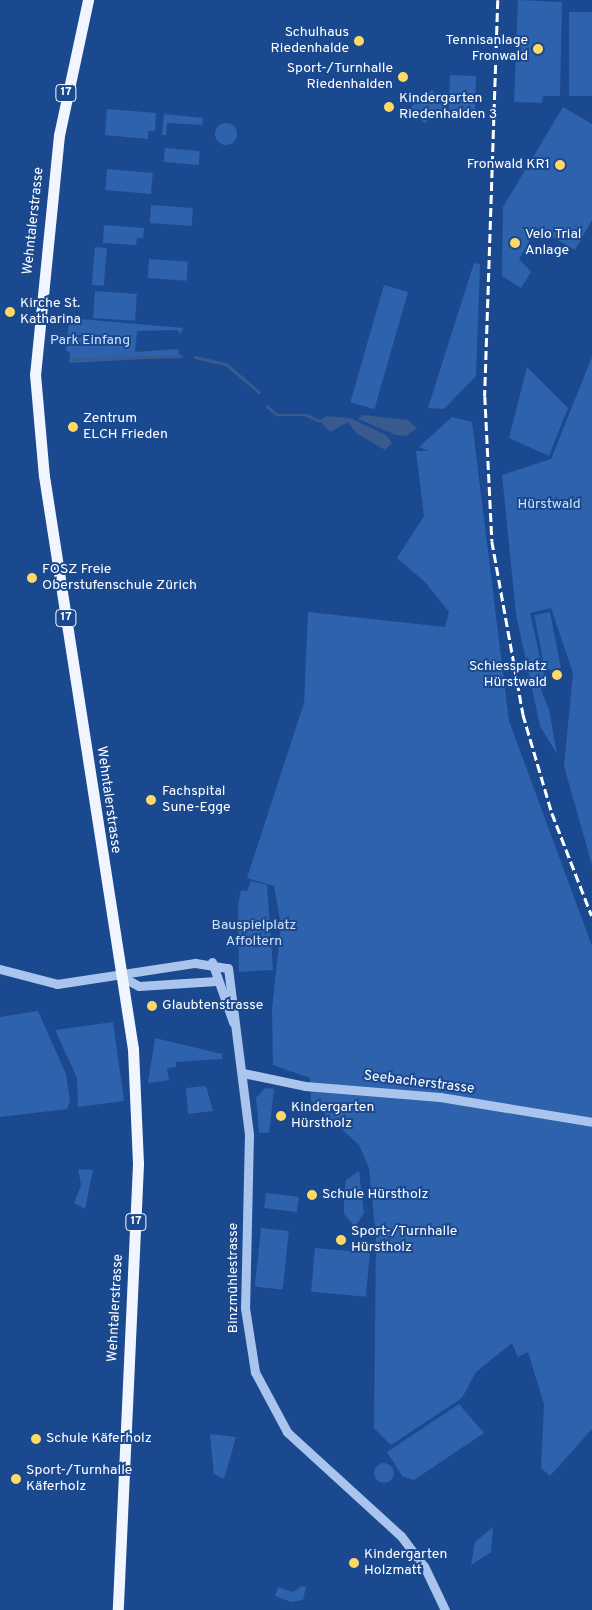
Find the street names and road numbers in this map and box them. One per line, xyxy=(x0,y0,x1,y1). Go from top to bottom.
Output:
road number: 17 xyxy=(55,84,77,102)
street label: Wehntalerstrasse xyxy=(20,166,48,276)
road number: 17 xyxy=(55,608,77,628)
street label: Wehntalerstrasse xyxy=(92,745,124,855)
street label: Seebacherstrasse xyxy=(363,1068,475,1098)
road number: 17 xyxy=(125,1212,147,1232)
street label: Binzmühlestrasse xyxy=(226,1223,242,1333)
street label: Wehntalerstrasse xyxy=(105,1254,127,1362)

